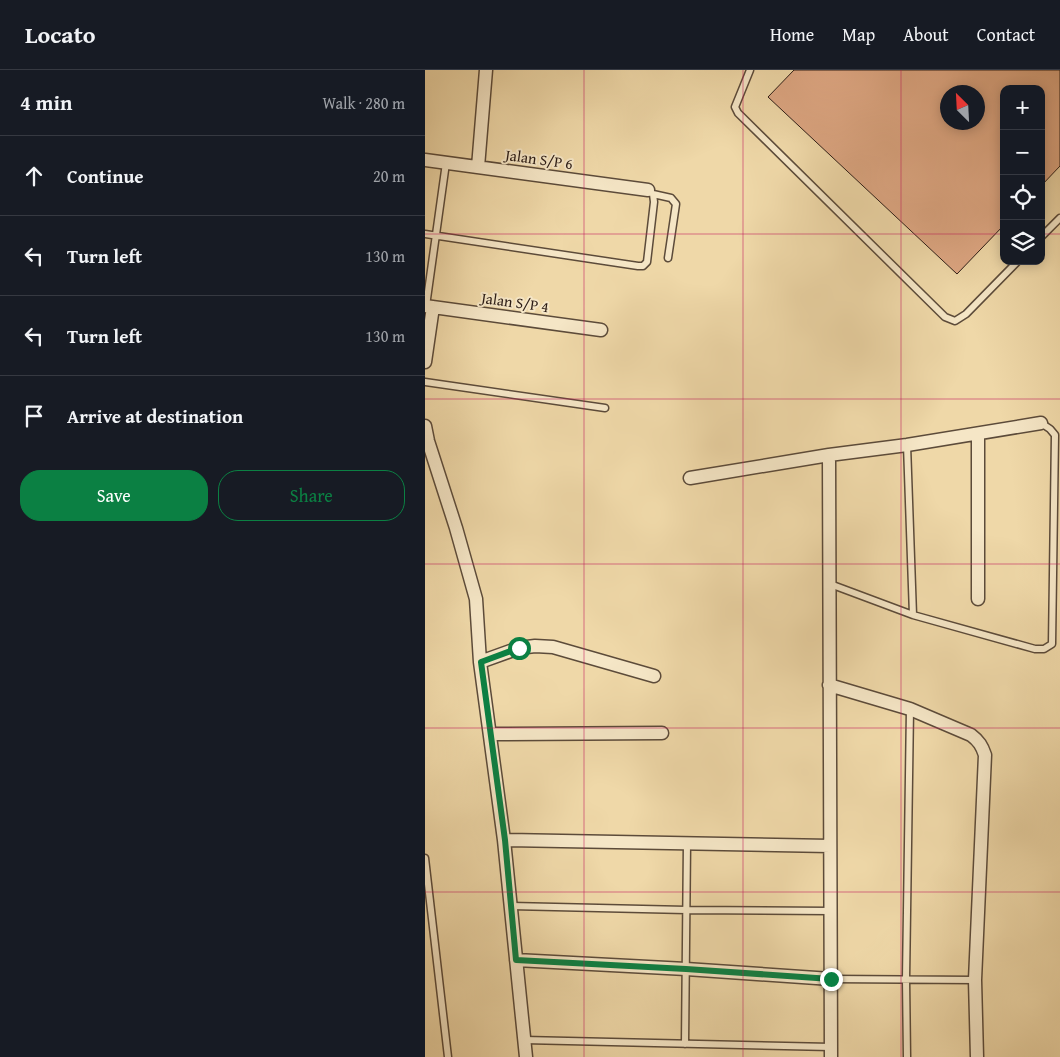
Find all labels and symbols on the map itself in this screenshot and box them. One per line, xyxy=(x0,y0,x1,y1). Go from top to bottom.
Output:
north arrow xyxy=(940,85,985,130)
street label: Jalan S/P 6 xyxy=(502,144,574,174)
street label: Jalan S/P 4 xyxy=(478,287,550,317)
route start xyxy=(508,637,531,660)
route end xyxy=(820,968,843,991)

